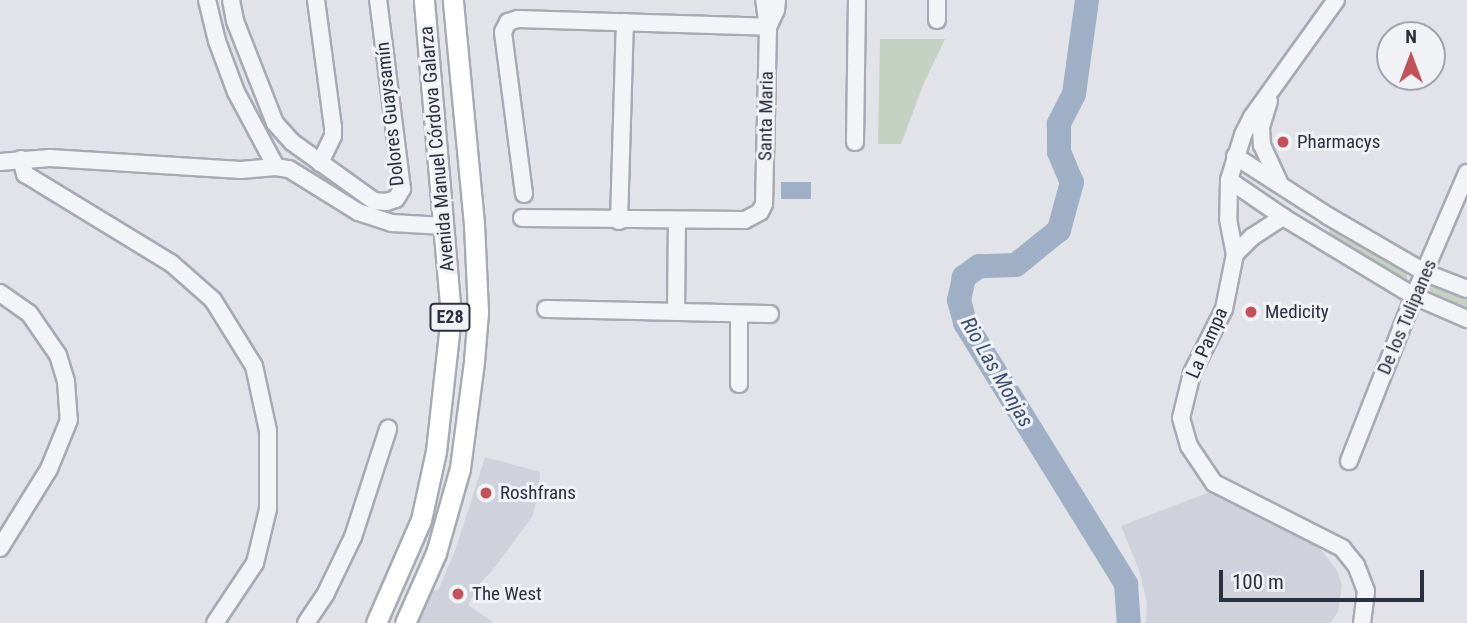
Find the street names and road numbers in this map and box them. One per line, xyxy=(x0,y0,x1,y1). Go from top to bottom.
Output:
street label: Avenida Manuel Córdova Galarza xyxy=(415,25,459,273)
street label: Dolores Guaysamín xyxy=(371,41,409,187)
street label: Santa Maria xyxy=(754,71,778,161)
street label: De los Tulipanes xyxy=(1372,256,1442,378)
road number: E28 xyxy=(429,302,471,332)
street label: La Pampa xyxy=(1181,304,1233,382)

